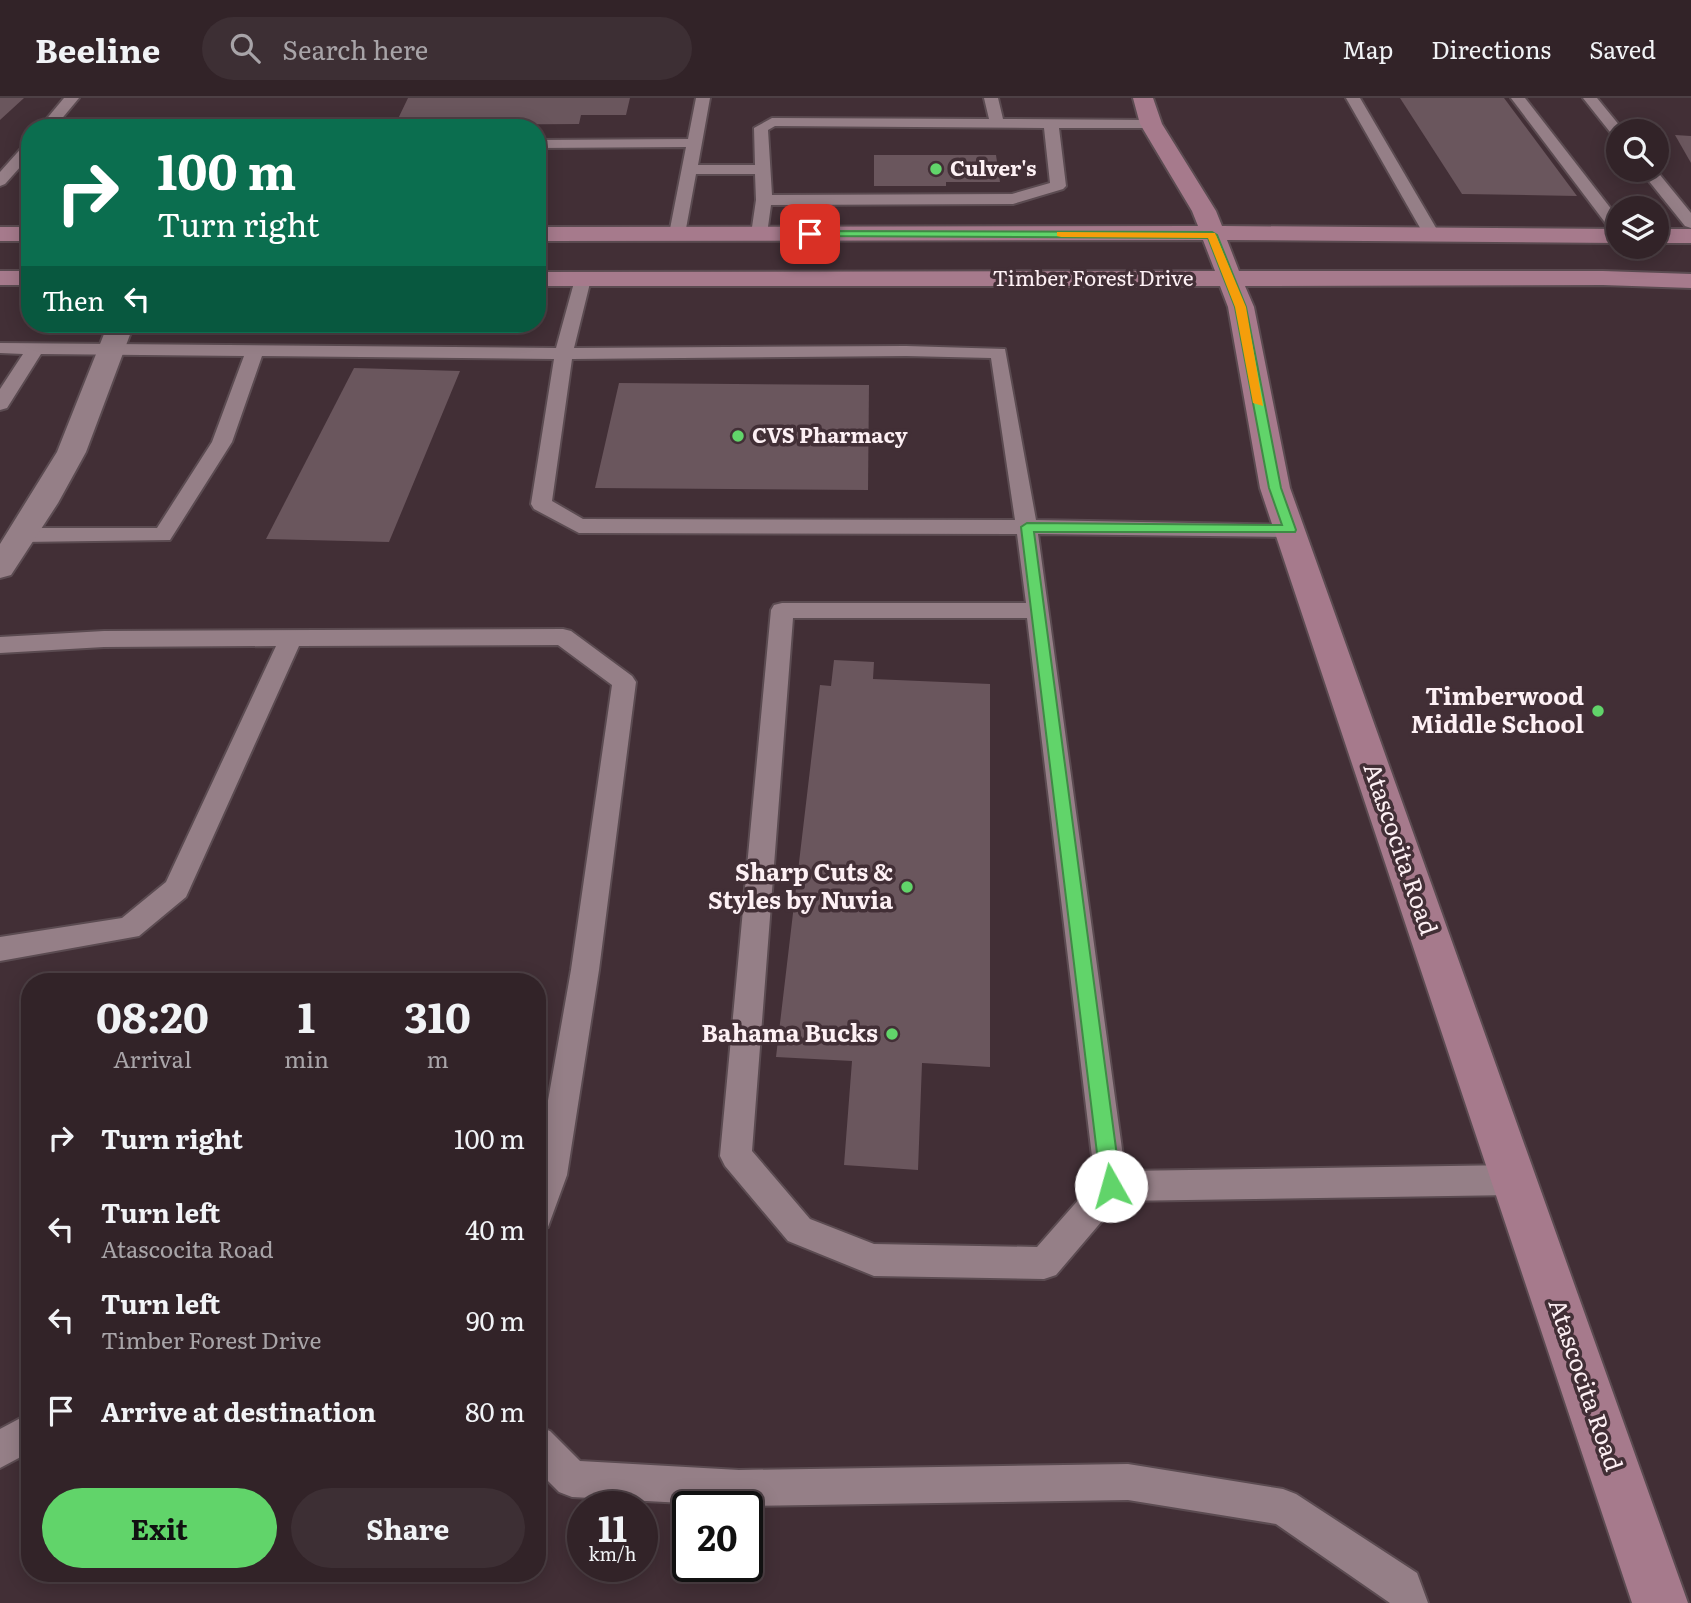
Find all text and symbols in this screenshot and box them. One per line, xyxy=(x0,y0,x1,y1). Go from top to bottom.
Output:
search box xyxy=(202,17,692,80)
text: Beeline xyxy=(35,24,160,73)
icon: search xyxy=(226,29,264,67)
text: Search here xyxy=(282,29,428,68)
text: Map xyxy=(1342,31,1393,66)
text: Directions xyxy=(1431,31,1551,66)
text: Saved xyxy=(1589,31,1656,66)
map controls xyxy=(1606,119,1669,259)
button: search xyxy=(1606,119,1669,182)
text: 100 m xyxy=(157,132,296,205)
icon: right xyxy=(42,147,133,238)
place label: Culver's xyxy=(950,151,1037,182)
marker: Culver's xyxy=(928,161,944,177)
button: layers xyxy=(1606,196,1669,259)
text: Turn right xyxy=(157,199,319,247)
pin xyxy=(780,204,840,264)
icon: arrive xyxy=(791,215,829,253)
street label: Timber Forest Drive xyxy=(992,261,1194,292)
text: Then xyxy=(42,280,104,319)
icon: left xyxy=(118,280,156,318)
place label: CVS Pharmacy xyxy=(752,418,908,449)
marker: CVS Pharmacy xyxy=(730,428,746,444)
place label: Timberwood Middle School xyxy=(1411,677,1584,740)
marker: Timberwood Middle School xyxy=(1590,703,1606,719)
street label: Atascocita Road xyxy=(1356,757,1448,939)
place label: Sharp Cuts & Styles by Nuvia xyxy=(708,853,893,916)
marker: Sharp Cuts & Styles by Nuvia xyxy=(899,879,915,895)
text: 08:20 xyxy=(96,984,209,1046)
text: 1 xyxy=(298,984,315,1046)
text: 310 xyxy=(404,984,471,1046)
place label: Bahama Bucks xyxy=(701,1014,878,1049)
marker: Bahama Bucks xyxy=(884,1026,900,1042)
text: Arrival xyxy=(113,1041,192,1075)
text: min xyxy=(284,1041,329,1075)
text: m xyxy=(426,1041,449,1075)
text: Turn right xyxy=(101,1118,243,1157)
text: 100 m xyxy=(454,1118,525,1157)
icon: right xyxy=(42,1119,80,1157)
position arrow xyxy=(1074,1149,1148,1223)
text: Turn left xyxy=(101,1192,220,1231)
text: 40 m xyxy=(465,1209,525,1248)
icon: left xyxy=(42,1210,80,1248)
text: Atascocita Road xyxy=(101,1231,274,1265)
text: Turn left xyxy=(101,1283,220,1322)
street label: Atascocita Road xyxy=(1541,1293,1633,1475)
text: 90 m xyxy=(466,1300,525,1339)
icon: left xyxy=(42,1301,80,1339)
text: Timber Forest Drive xyxy=(101,1322,321,1356)
text: Arrive at destination xyxy=(101,1391,376,1430)
text: 80 m xyxy=(465,1391,525,1430)
icon: arrive xyxy=(42,1392,80,1430)
button: Exit xyxy=(42,1488,277,1568)
button: Share xyxy=(291,1488,525,1568)
speed limit sign: 20 xyxy=(672,1491,763,1582)
text: 11 xyxy=(598,1501,627,1553)
text: km/h xyxy=(589,1540,636,1567)

